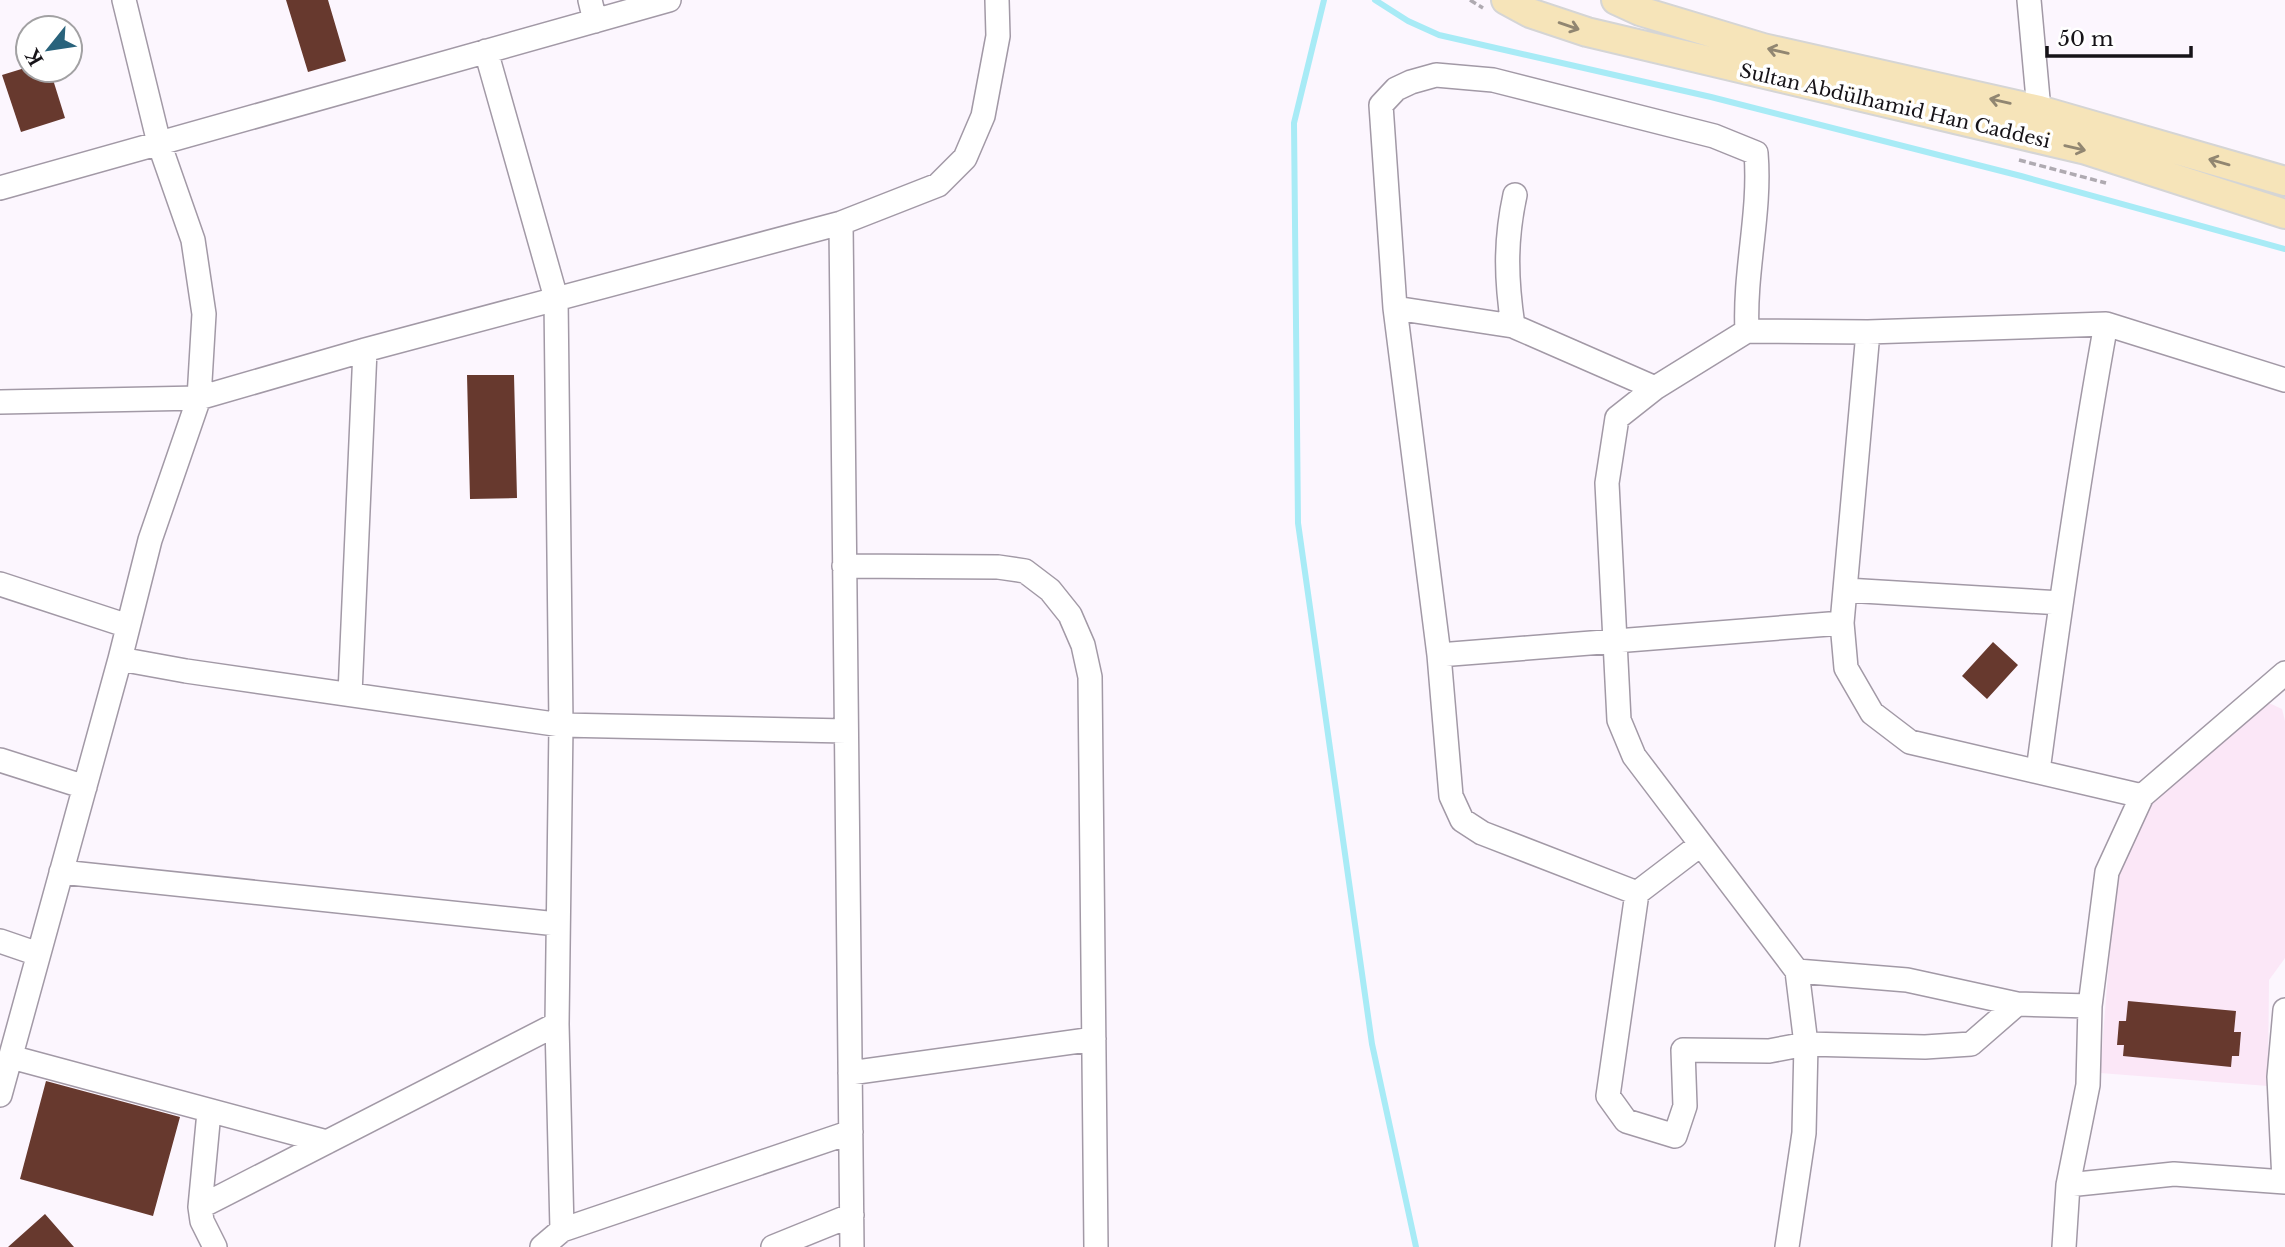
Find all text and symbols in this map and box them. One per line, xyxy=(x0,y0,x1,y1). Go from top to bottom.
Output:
north arrow xyxy=(14,14,84,84)
scale bar xyxy=(2047,14,2190,58)
one-way arrow xyxy=(1557,21,1579,33)
text: 50 m xyxy=(2058,26,2114,52)
text: K xyxy=(20,44,49,70)
one-way arrow xyxy=(1767,44,1790,58)
street label: Sultan Abdülhamid Han Caddesi xyxy=(1737,59,2053,153)
one-way arrow xyxy=(1989,94,2012,107)
one-way arrow xyxy=(2064,142,2086,155)
one-way arrow xyxy=(2209,154,2231,167)

